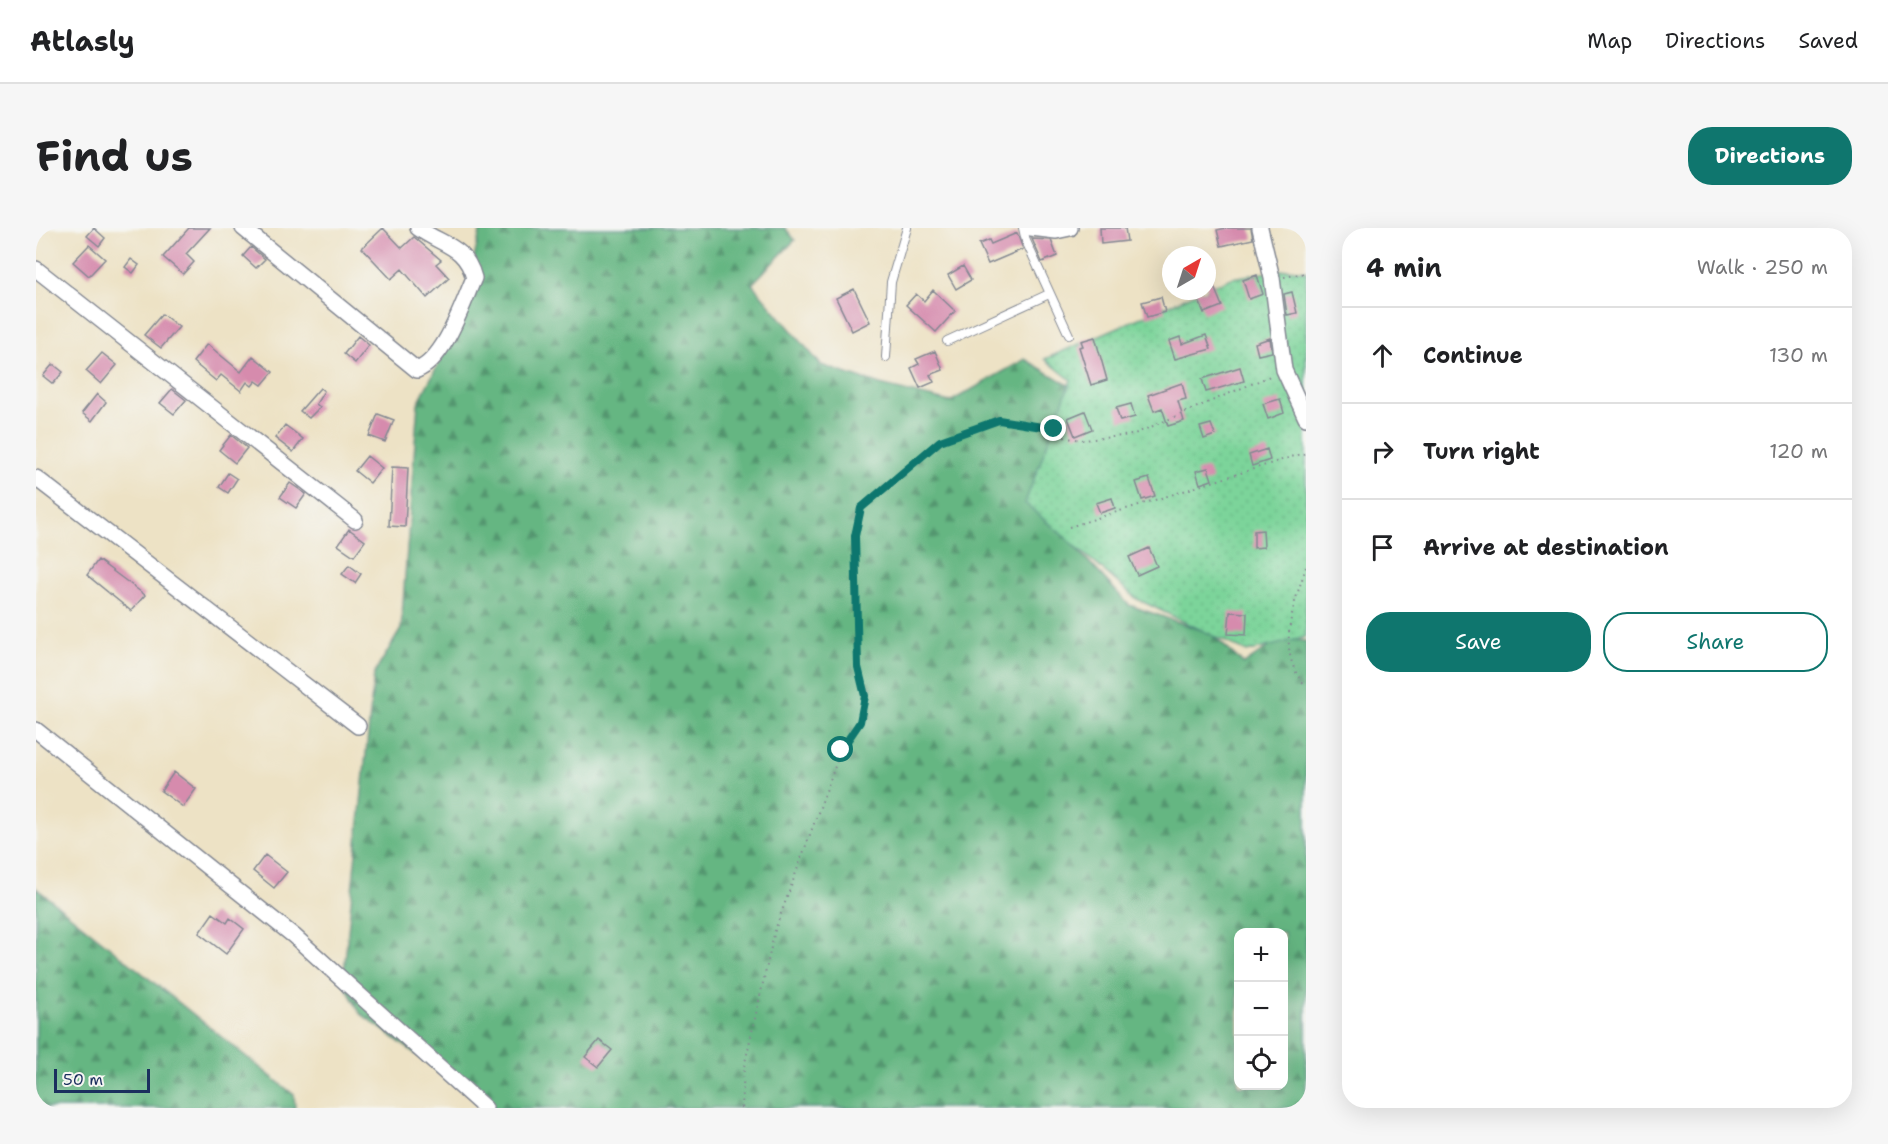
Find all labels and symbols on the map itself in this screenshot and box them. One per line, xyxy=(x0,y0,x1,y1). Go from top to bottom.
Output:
north arrow xyxy=(1162,246,1216,300)
route end xyxy=(1040,415,1066,441)
route start xyxy=(827,736,853,762)
scale bar xyxy=(54,1066,150,1094)

